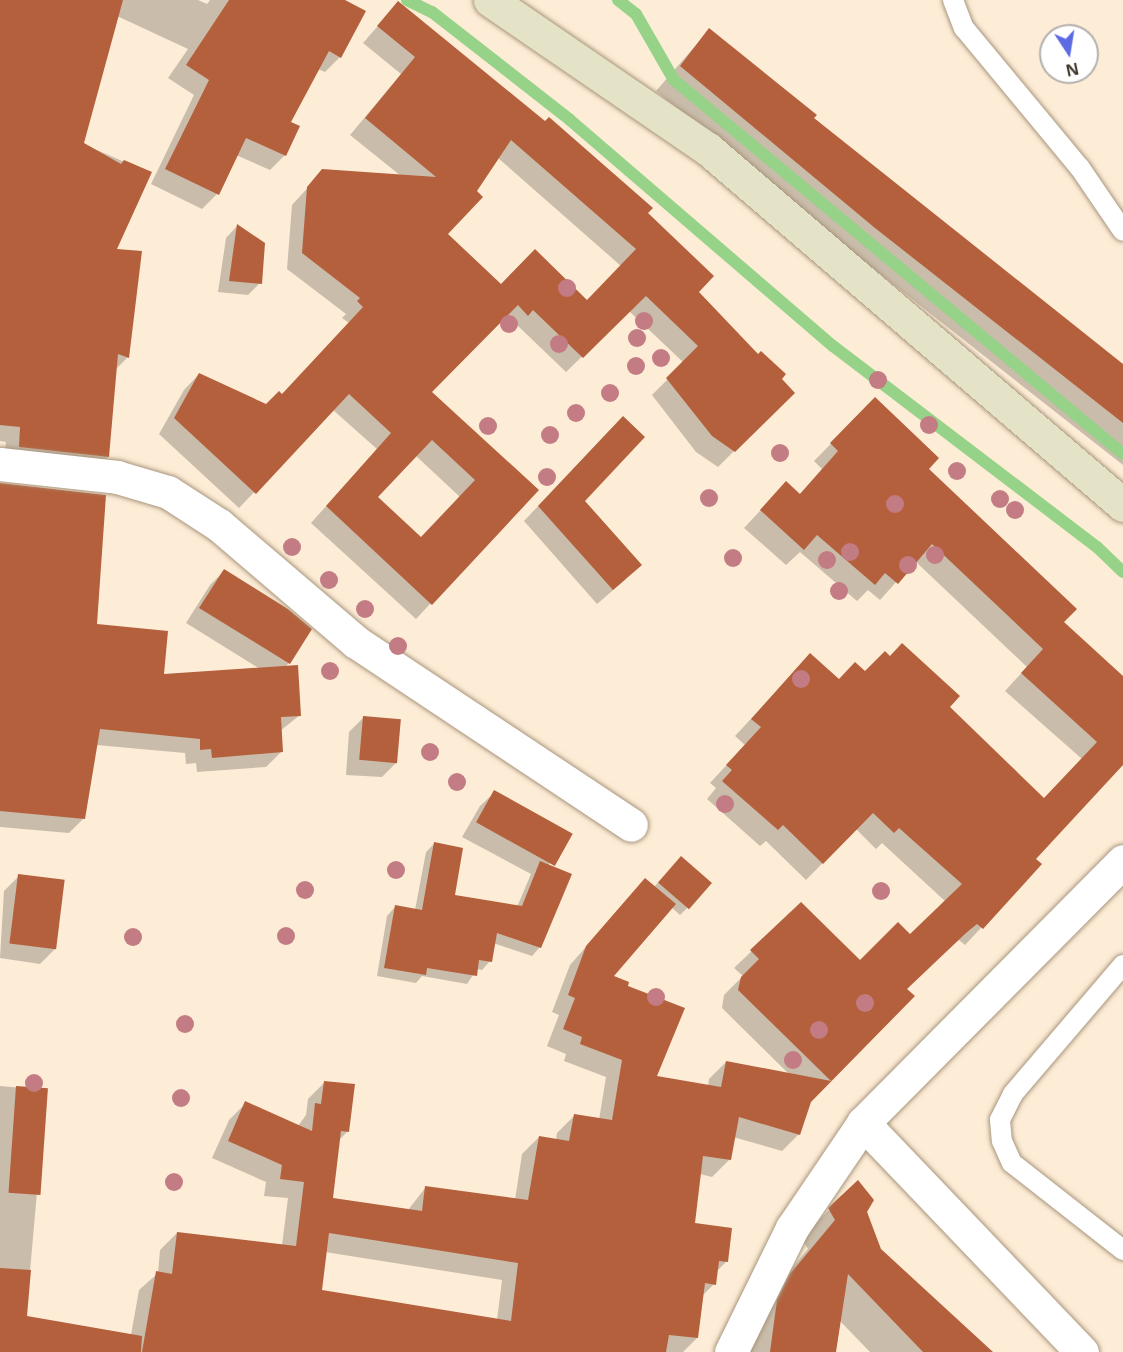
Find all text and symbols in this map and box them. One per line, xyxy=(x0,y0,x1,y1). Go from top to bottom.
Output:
north arrow xyxy=(1039,24,1099,84)
text: N xyxy=(1064,58,1081,82)

